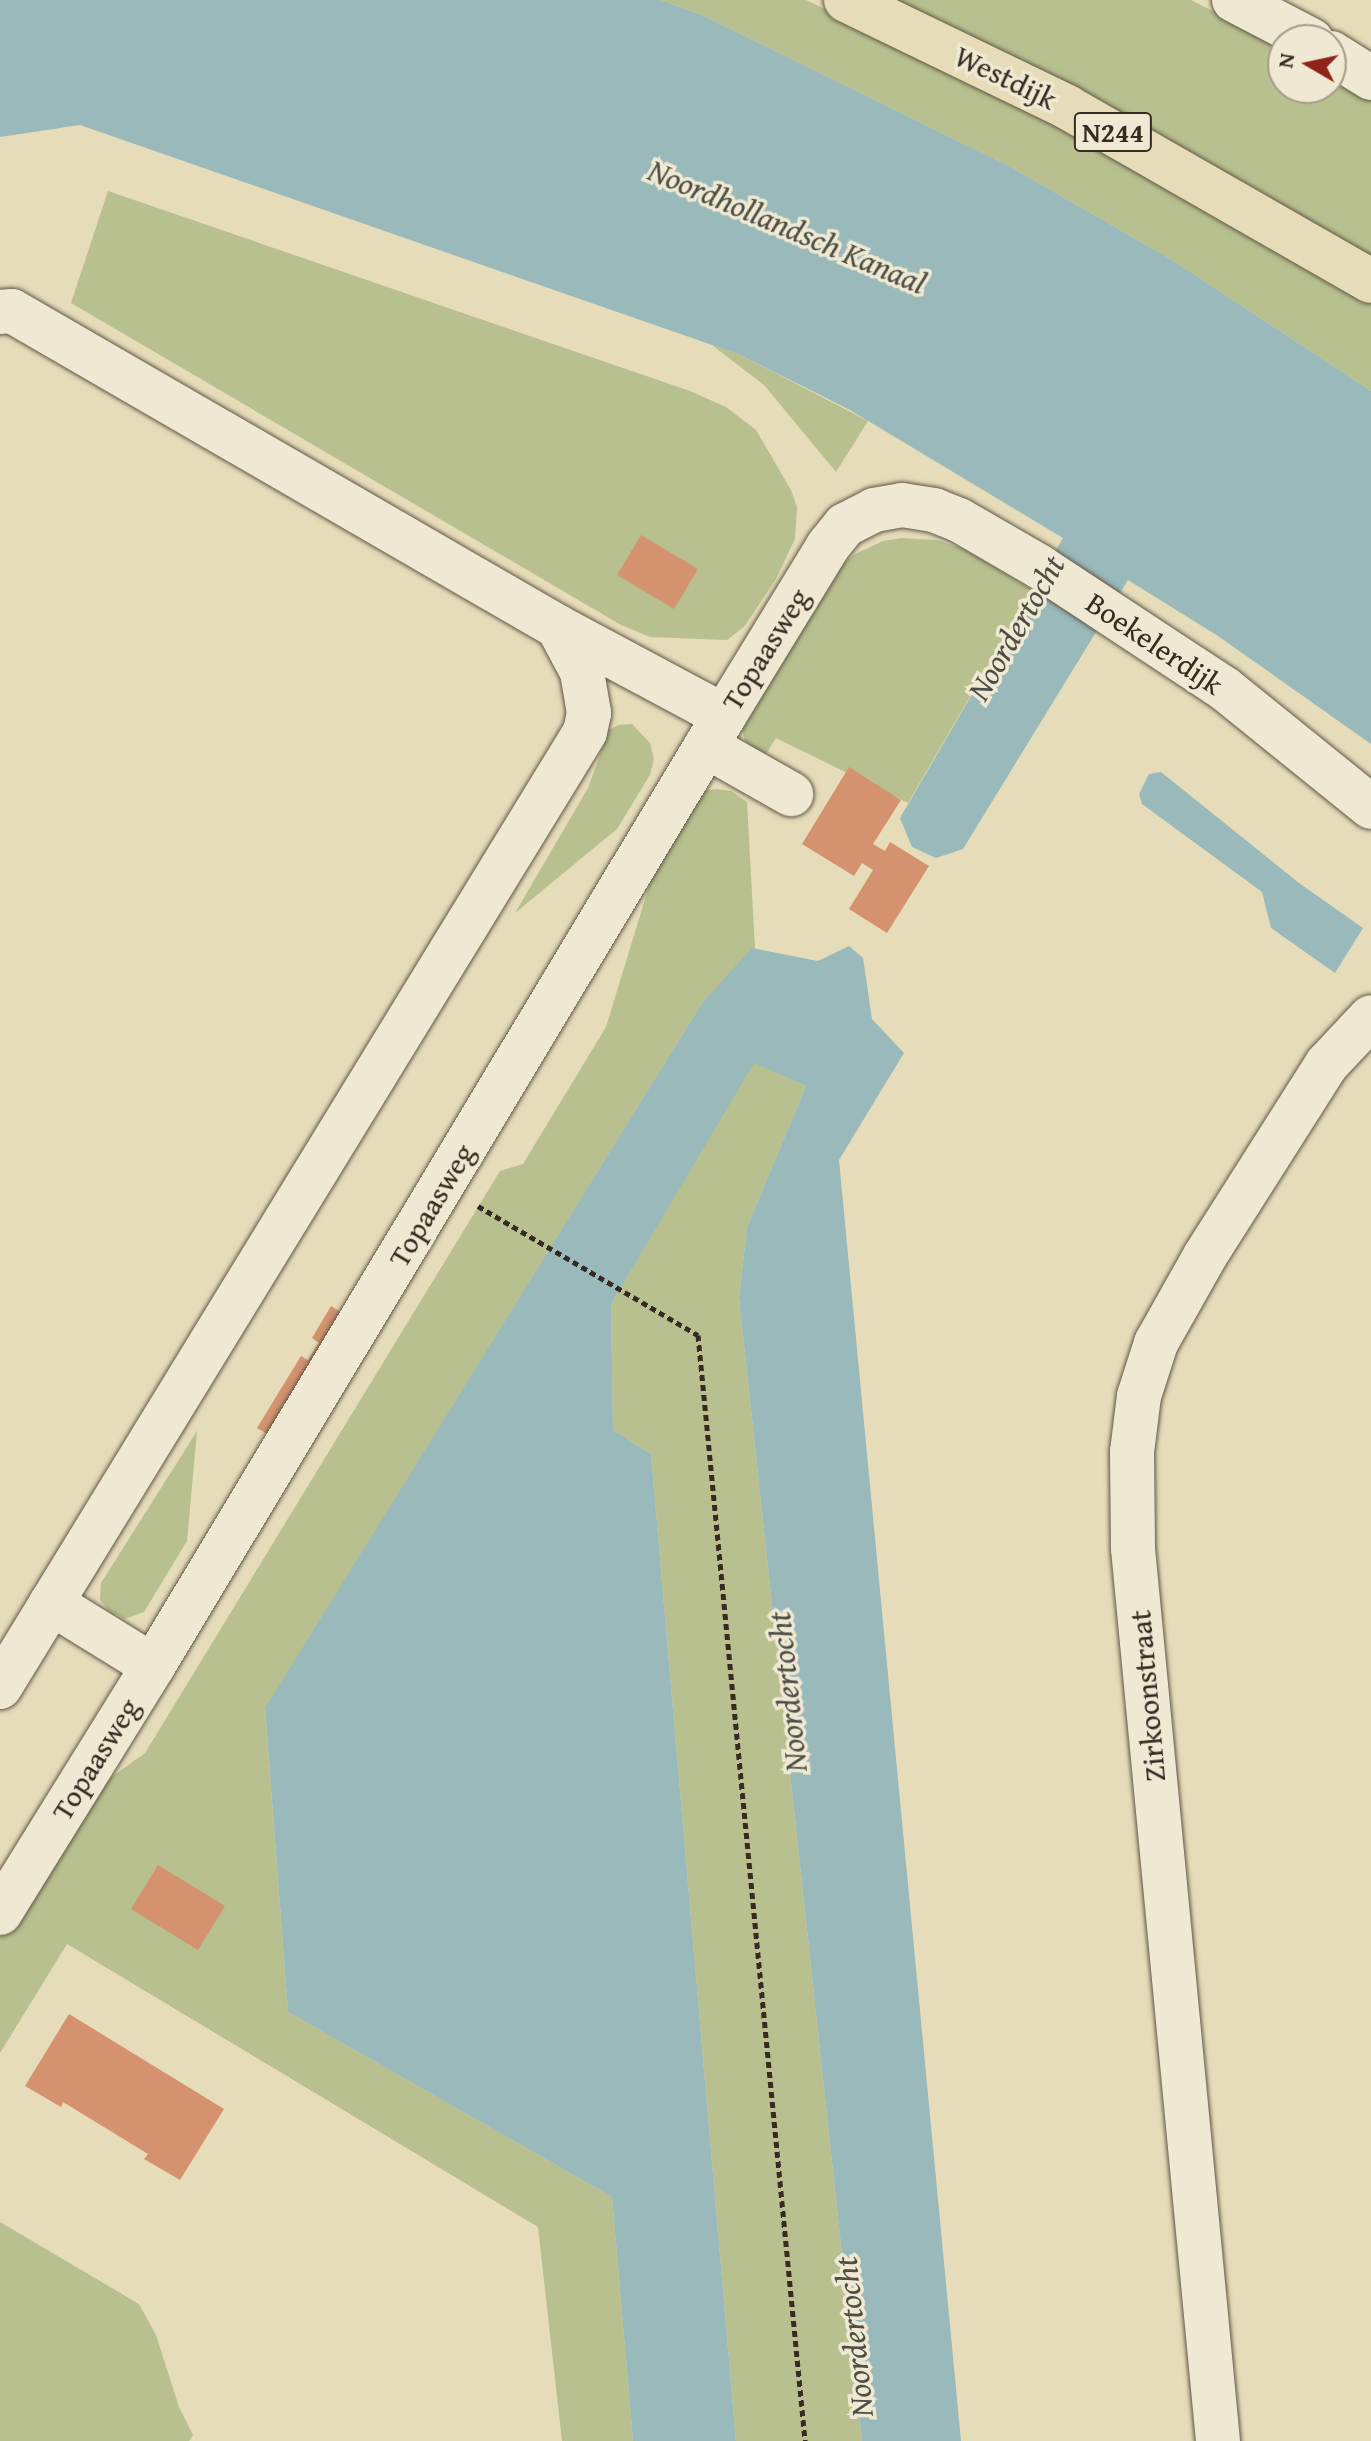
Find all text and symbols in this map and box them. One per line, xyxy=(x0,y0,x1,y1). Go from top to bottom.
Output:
north arrow xyxy=(1267,24,1347,104)
street label: Westdijk xyxy=(949,37,1063,117)
text: N xyxy=(1268,51,1302,70)
road number: N244 xyxy=(1073,108,1153,156)
water label: Noordhollandsch Kanaal xyxy=(642,151,932,303)
water label: Noordertocht xyxy=(959,549,1073,707)
street label: Topaasweg xyxy=(713,581,817,717)
street label: Boekelerdijk xyxy=(1080,584,1230,702)
street label: Topaasweg xyxy=(380,1137,482,1273)
street label: Zirkoonstraat xyxy=(1122,1609,1172,1783)
water label: Noordertocht xyxy=(760,1610,816,1774)
street label: Topaasweg xyxy=(43,1691,147,1827)
water label: Noordertocht xyxy=(826,2255,882,2419)

